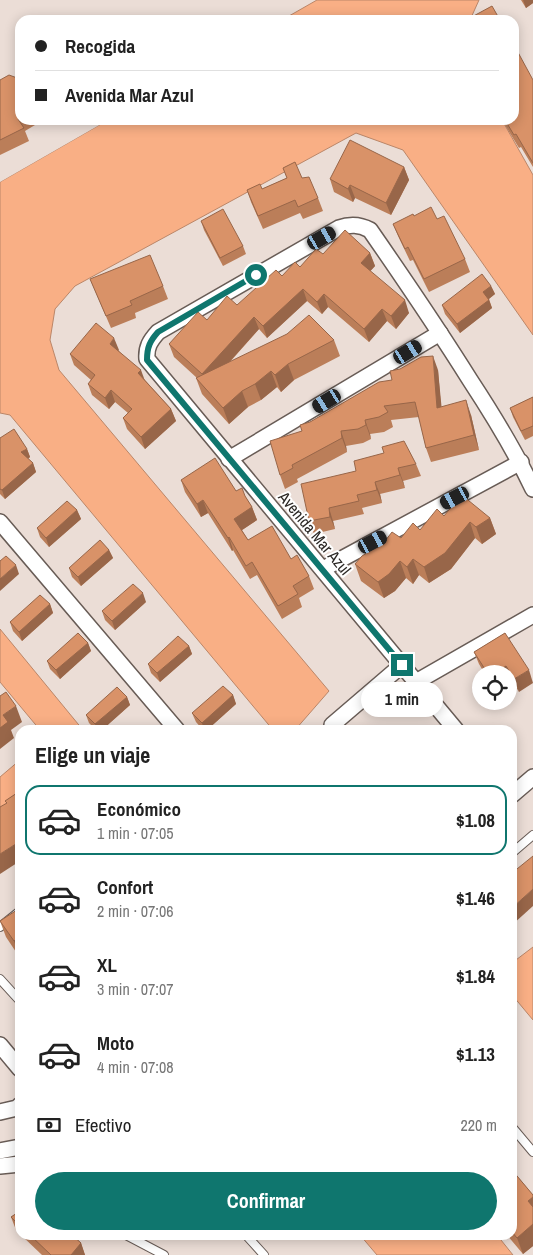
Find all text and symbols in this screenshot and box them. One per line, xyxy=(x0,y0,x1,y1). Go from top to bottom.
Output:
text: Recogida xyxy=(65,33,135,59)
text: Avenida Mar Azul xyxy=(65,82,194,108)
car xyxy=(305,224,338,252)
route start xyxy=(245,264,267,286)
car xyxy=(391,338,424,366)
car xyxy=(310,387,343,415)
car xyxy=(438,484,471,512)
street label: Avenida Mar Azul xyxy=(273,486,356,579)
car xyxy=(356,528,389,556)
route end xyxy=(391,654,413,676)
map controls xyxy=(472,665,517,710)
button: locate xyxy=(472,665,517,710)
callout: 1 min xyxy=(361,682,443,718)
text: 1 min xyxy=(385,688,419,710)
text: Elige un viaje xyxy=(35,740,150,770)
text: Económico xyxy=(97,796,181,822)
icon: car xyxy=(37,798,82,843)
text: $1.08 xyxy=(456,807,495,833)
text: 1 min · 07:05 xyxy=(97,822,174,844)
text: Confort xyxy=(97,874,153,900)
icon: car xyxy=(37,876,82,921)
text: $1.46 xyxy=(456,885,495,911)
text: 2 min · 07:06 xyxy=(97,900,174,922)
text: XL xyxy=(97,952,117,978)
icon: car xyxy=(37,954,82,999)
text: $1.84 xyxy=(456,963,495,989)
text: 3 min · 07:07 xyxy=(97,978,174,1000)
text: Moto xyxy=(97,1030,134,1056)
icon: car xyxy=(37,1032,82,1077)
text: $1.13 xyxy=(456,1041,495,1067)
text: 4 min · 07:08 xyxy=(97,1056,174,1078)
icon: cash xyxy=(35,1111,63,1139)
text: Efectivo xyxy=(75,1112,131,1138)
text: 220 m xyxy=(461,1114,497,1136)
button: Confirmar xyxy=(35,1172,497,1230)

